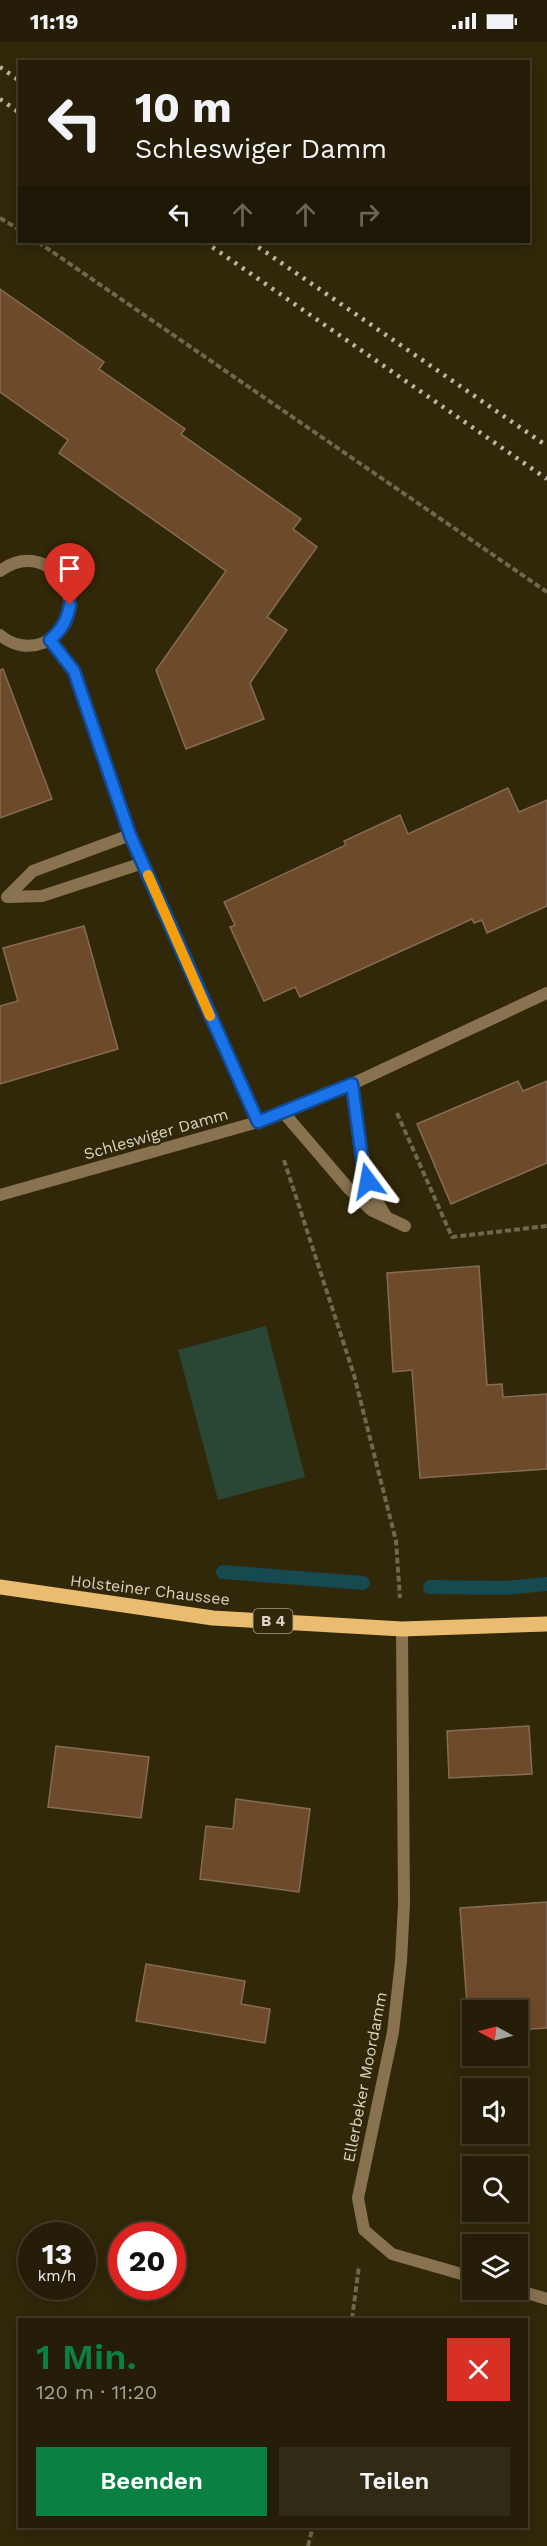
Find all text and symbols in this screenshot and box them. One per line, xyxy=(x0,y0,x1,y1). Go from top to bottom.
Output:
text: 11:19 xyxy=(30,9,79,34)
text: 10 m xyxy=(135,83,232,132)
icon: left xyxy=(36,84,114,162)
text: Schleswiger Damm xyxy=(135,133,387,165)
icon: left xyxy=(163,198,196,231)
icon: ahead xyxy=(226,198,259,231)
icon: ahead xyxy=(289,198,322,231)
icon: right xyxy=(352,198,385,231)
pin xyxy=(44,543,95,605)
icon: arrive xyxy=(53,552,86,585)
street label: Schleswiger Damm xyxy=(82,1104,230,1164)
position arrow xyxy=(336,1149,400,1213)
street label: Holsteiner Chaussee xyxy=(69,1571,231,1609)
road number: B 4 xyxy=(254,1609,292,1633)
street label: Ellerbeker Moordamm xyxy=(339,1990,391,2164)
north arrow xyxy=(462,2000,528,2066)
map controls xyxy=(462,2000,528,2300)
button: sound xyxy=(462,2078,528,2144)
button: search xyxy=(462,2156,528,2222)
speed limit sign: 20 xyxy=(108,2222,186,2300)
button: layers xyxy=(462,2234,528,2300)
text: 13 xyxy=(42,2236,72,2271)
text: km/h xyxy=(38,2267,76,2285)
text: 1 Min. xyxy=(36,2336,137,2378)
button: close xyxy=(447,2338,510,2401)
text: 120 m · 11:20 xyxy=(36,2380,157,2404)
button: Beenden xyxy=(36,2447,267,2516)
button: Teilen xyxy=(279,2447,510,2516)

